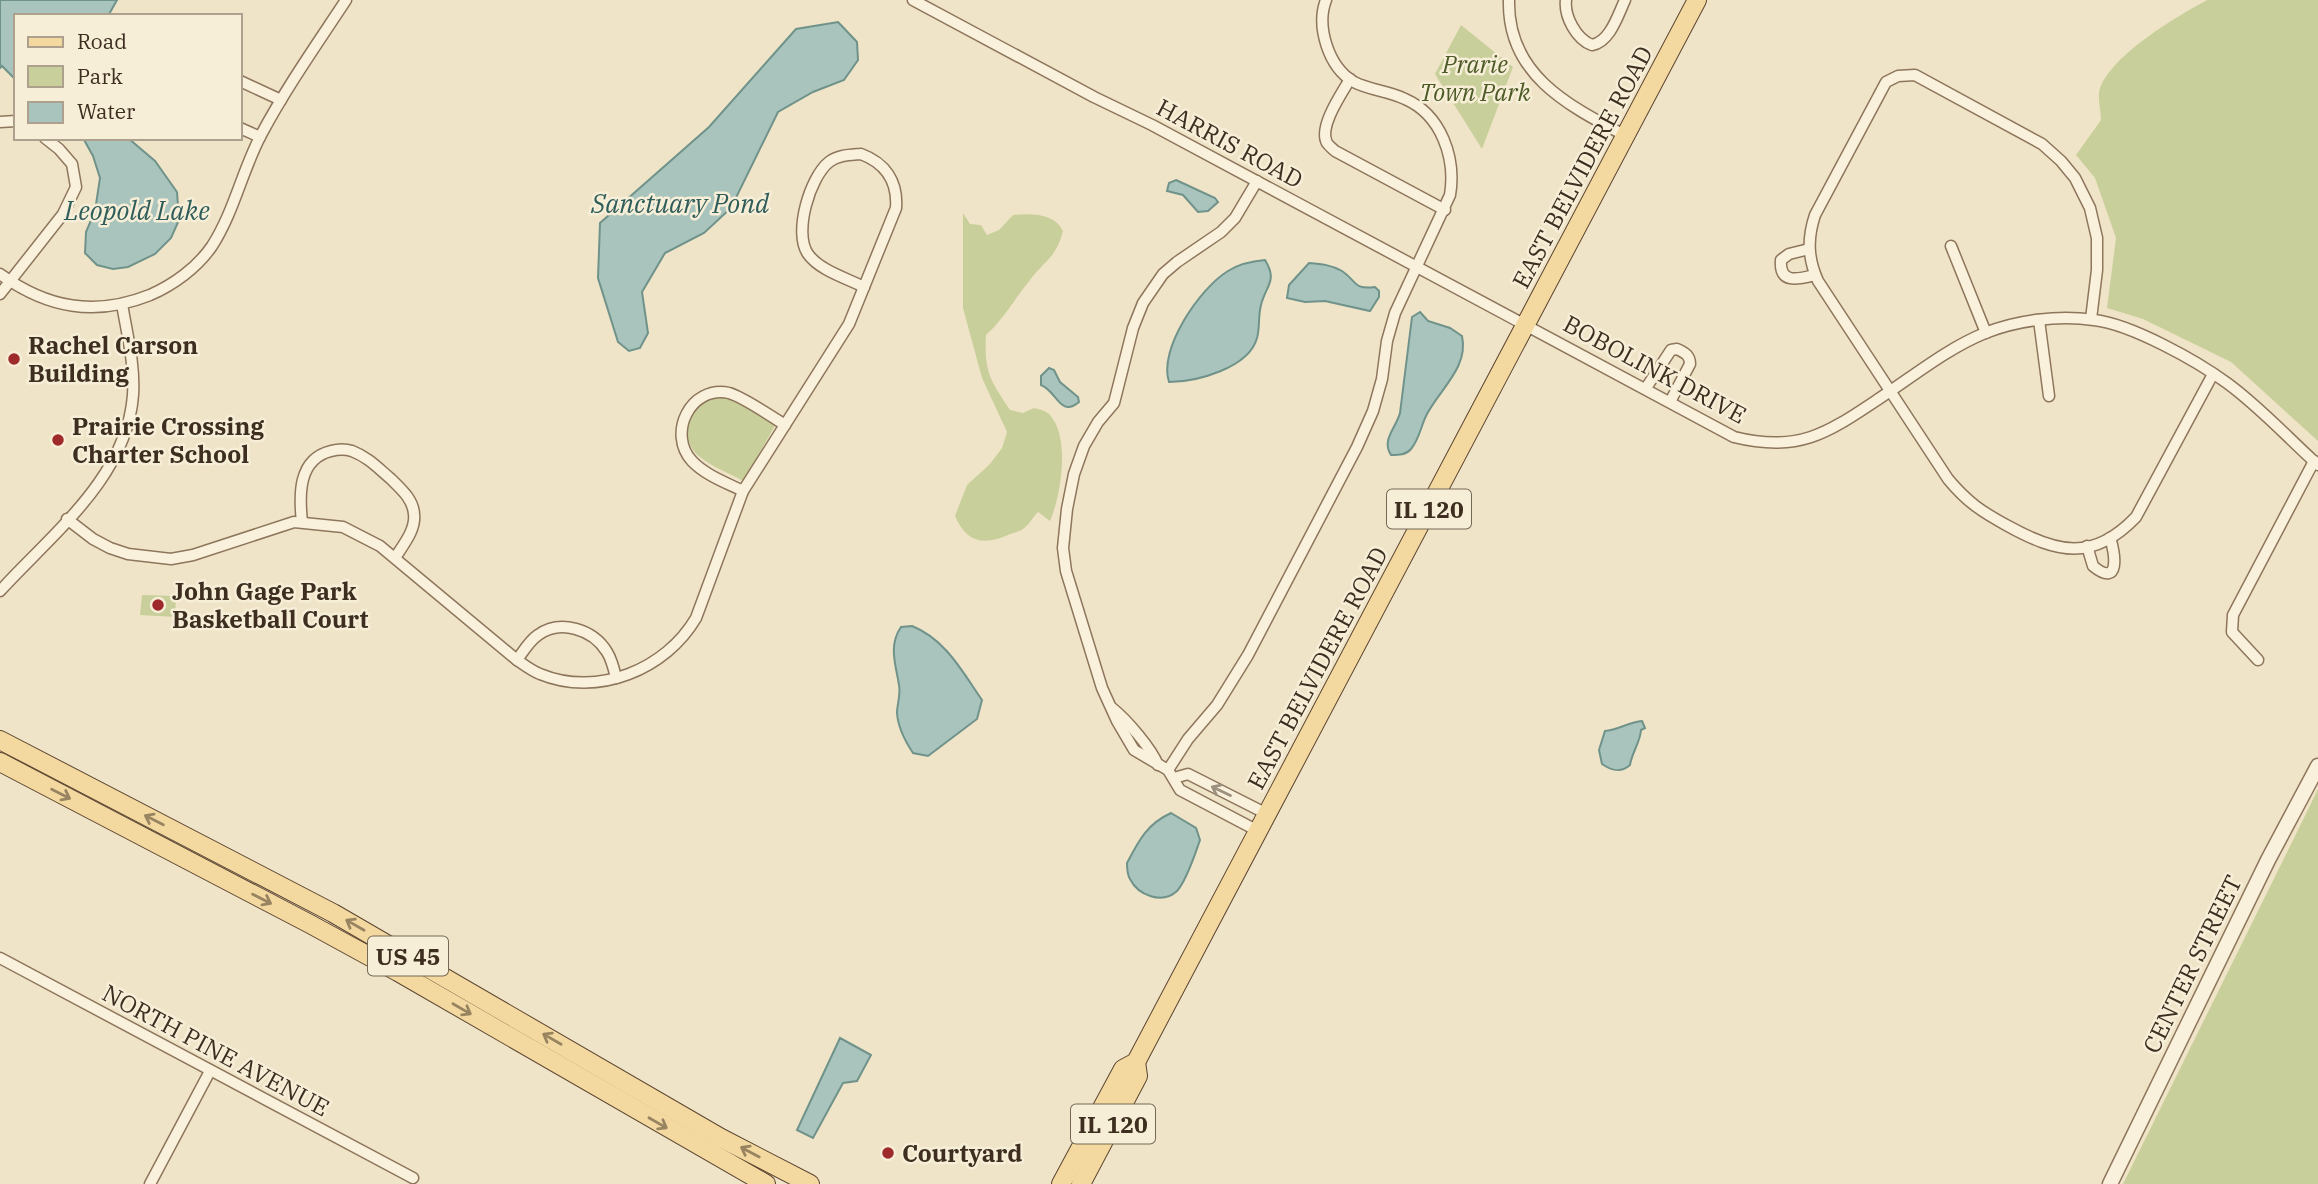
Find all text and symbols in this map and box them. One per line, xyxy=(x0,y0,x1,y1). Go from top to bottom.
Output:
legend xyxy=(14,14,242,140)
text: Road xyxy=(77,27,127,55)
street label: EAST BELVIDERE ROAD xyxy=(1504,40,1660,294)
park label: Prarie Town Park xyxy=(1419,48,1531,108)
text: Park xyxy=(77,62,124,90)
street label: HARRIS ROAD xyxy=(1151,91,1309,195)
text: Water xyxy=(77,97,136,125)
water label: Sanctuary Pond xyxy=(590,186,770,220)
water label: Leopold Lake xyxy=(63,193,210,227)
street label: BOBOLINK DRIVE xyxy=(1558,307,1752,431)
place label: Rachel Carson Building xyxy=(28,329,198,389)
marker: Rachel Carson Building xyxy=(6,351,22,367)
place label: Prairie Crossing Charter School xyxy=(72,410,264,470)
marker: Prairie Crossing Charter School xyxy=(50,432,66,448)
road number: IL 120 xyxy=(1387,489,1471,528)
street label: EAST BELVIDERE ROAD xyxy=(1239,541,1395,795)
place label: John Gage Park Basketball Court xyxy=(172,575,368,635)
marker: John Gage Park Basketball Court xyxy=(150,597,166,613)
one-way arrow xyxy=(1211,783,1232,797)
one-way arrow xyxy=(50,787,70,801)
one-way arrow xyxy=(144,812,165,826)
street label: CENTER STREET xyxy=(2135,870,2249,1058)
one-way arrow xyxy=(251,892,272,906)
one-way arrow xyxy=(346,918,366,932)
road number: US 45 xyxy=(368,937,448,976)
street label: NORTH PINE AVENUE xyxy=(97,977,335,1123)
one-way arrow xyxy=(451,1002,471,1016)
one-way arrow xyxy=(543,1032,563,1046)
road number: IL 120 xyxy=(1071,1105,1155,1144)
one-way arrow xyxy=(648,1116,668,1130)
place label: Courtyard xyxy=(902,1137,1022,1169)
one-way arrow xyxy=(740,1145,760,1159)
marker: Courtyard xyxy=(880,1145,896,1161)

